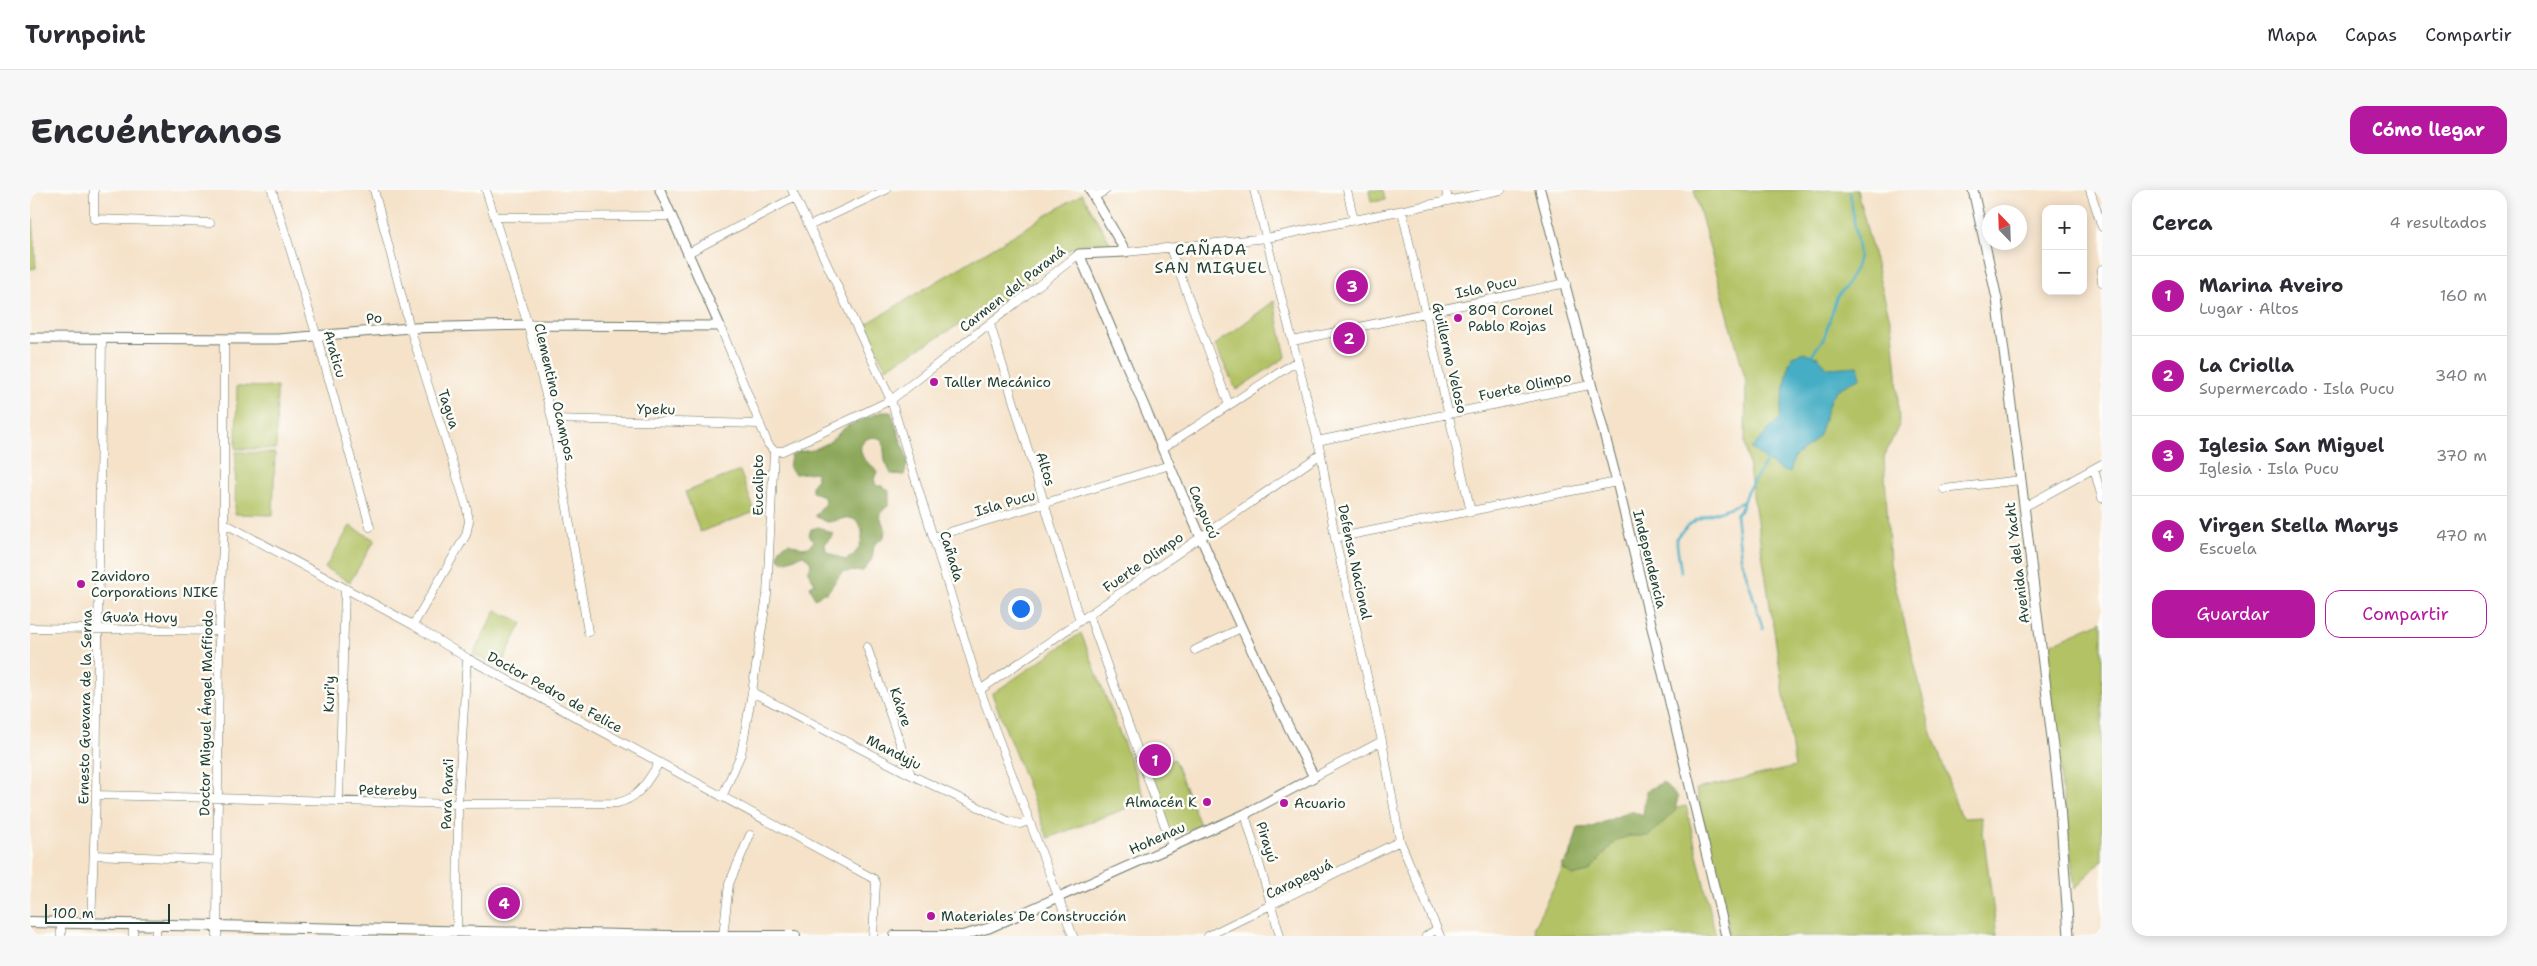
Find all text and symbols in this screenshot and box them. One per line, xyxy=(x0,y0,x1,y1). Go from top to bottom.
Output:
text: Turnpoint xyxy=(25,19,146,51)
text: Mapa xyxy=(2267,23,2317,47)
text: Capas xyxy=(2345,23,2397,47)
text: Compartir xyxy=(2425,23,2512,47)
button: Cómo llegar xyxy=(2350,106,2507,154)
text: Encuéntranos xyxy=(30,107,282,154)
north arrow xyxy=(1982,205,2027,250)
map controls xyxy=(2042,205,2087,295)
button: + xyxy=(2042,205,2087,250)
text: Cerca xyxy=(2152,209,2213,237)
text: 4 resultados xyxy=(2389,212,2487,233)
district label: CAÑADA SAN MIGUEL xyxy=(1155,238,1267,278)
street label: Carmen del Paraná xyxy=(956,242,1069,336)
button: − xyxy=(2042,250,2087,295)
pin: 3 xyxy=(1336,267,1368,305)
street label: Isla Pucu xyxy=(1454,272,1518,302)
text: Marina Aveiro xyxy=(2199,273,2343,298)
text: 1 xyxy=(2164,285,2172,306)
text: 160 m xyxy=(2440,285,2487,306)
text: Lugar · Altos xyxy=(2199,298,2299,319)
street label: Guillermo Veloso xyxy=(1428,301,1472,415)
place label: 809 Coronel Pablo Rojas xyxy=(1468,301,1554,335)
street label: Po xyxy=(365,308,383,328)
marker: 809 Coronel Pablo Rojas xyxy=(1452,312,1464,324)
pin: 2 xyxy=(1333,319,1365,357)
street label: Clementino Ocampos xyxy=(530,321,580,463)
street label: Araticu xyxy=(320,328,350,380)
text: La Criolla xyxy=(2199,353,2294,378)
text: 2 xyxy=(2162,365,2174,386)
text: 340 m xyxy=(2435,365,2487,386)
street label: Fuerte Olimpo xyxy=(1477,367,1573,405)
place label: Taller Mecánico xyxy=(944,373,1051,391)
marker: Taller Mecánico xyxy=(928,376,940,388)
text: Supermercado · Isla Pucu xyxy=(2199,378,2395,399)
street label: Tagua xyxy=(434,387,464,431)
street label: Ypeku xyxy=(636,400,676,418)
text: Iglesia San Miguel xyxy=(2199,433,2384,458)
text: 3 xyxy=(2162,445,2174,466)
text: 370 m xyxy=(2436,445,2487,466)
street label: Altos xyxy=(1032,450,1060,488)
street label: Eucalipto xyxy=(749,454,767,516)
text: Iglesia · Isla Pucu xyxy=(2199,458,2339,479)
street label: Caapucú xyxy=(1185,483,1223,541)
street label: Isla Pucu xyxy=(973,486,1037,520)
street label: Avenida del Yacht xyxy=(2001,501,2033,625)
street label: Defensa Nacional xyxy=(1334,503,1376,622)
street label: Independencia xyxy=(1629,508,1671,610)
text: Virgen Stella Marys xyxy=(2199,513,2398,538)
text: 4 xyxy=(2162,525,2174,546)
text: 470 m xyxy=(2436,525,2487,546)
street label: Fuerte Olimpo xyxy=(1099,528,1187,596)
street label: Cañada xyxy=(936,529,968,584)
text: Escuela xyxy=(2199,538,2257,559)
place label: Zavidoro Corporations NIKE xyxy=(91,567,218,601)
marker: Zavidoro Corporations NIKE xyxy=(75,578,87,590)
button: Guardar xyxy=(2152,590,2315,638)
button: Compartir xyxy=(2325,590,2487,638)
your location xyxy=(1008,596,1034,622)
street label: Gua'a Hovy xyxy=(102,607,178,627)
street label: Ernesto Guevara de la Serna xyxy=(74,609,96,805)
street label: Doctor Miguel Ángel Maffiodo xyxy=(195,610,217,816)
street label: Doctor Pedro de Felice xyxy=(484,647,626,737)
street label: Kuri'y xyxy=(319,675,339,713)
street label: Ka'are xyxy=(886,685,916,729)
street label: Mandyju xyxy=(863,731,925,773)
pin: 1 xyxy=(1139,741,1171,779)
street label: Para Para'i xyxy=(437,758,457,830)
street label: Petereby xyxy=(359,780,417,800)
place label: Almacén K xyxy=(1125,793,1197,811)
place label: Acuario xyxy=(1294,794,1346,812)
marker: Almacén K xyxy=(1201,796,1213,808)
marker: Acuario xyxy=(1278,797,1290,809)
street label: Hohenau xyxy=(1126,818,1188,858)
street label: Pirayú xyxy=(1252,819,1282,865)
street label: Carapeguá xyxy=(1263,855,1336,903)
pin: 4 xyxy=(488,884,520,922)
scale bar xyxy=(45,901,170,924)
text: 100 m xyxy=(52,904,94,922)
place label: Materiales De Construcción xyxy=(941,907,1127,925)
marker: Materiales De Construcción xyxy=(925,910,937,922)

